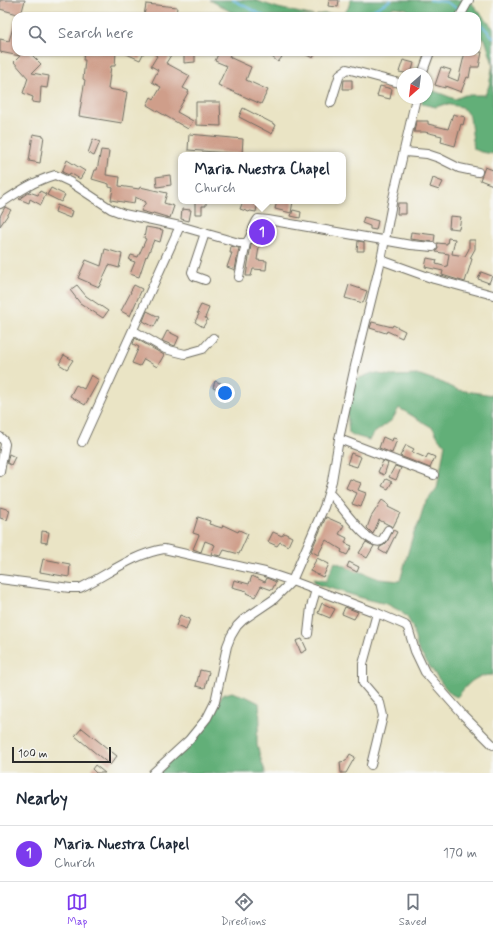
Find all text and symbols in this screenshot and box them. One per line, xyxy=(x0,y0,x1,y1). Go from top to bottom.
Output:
search box xyxy=(12,12,481,56)
icon: search xyxy=(26,23,48,45)
text: Search here xyxy=(58,24,134,44)
north arrow xyxy=(397,68,433,104)
popup xyxy=(178,152,346,204)
text: Maria Nuestra Chapel xyxy=(194,160,330,180)
text: Church xyxy=(194,180,235,197)
pin: 1 xyxy=(249,217,275,247)
your location xyxy=(215,383,235,403)
scale bar xyxy=(12,745,111,764)
text: 100 m xyxy=(18,747,48,761)
text: Nearby xyxy=(16,788,68,810)
text: Maria Nuestra Chapel xyxy=(54,835,189,855)
text: 1 xyxy=(26,845,32,862)
text: 170 m xyxy=(443,845,477,862)
text: Church xyxy=(54,855,95,872)
tab: Map xyxy=(66,891,88,929)
tab: Directions xyxy=(221,891,266,929)
tab: Saved xyxy=(399,891,427,929)

